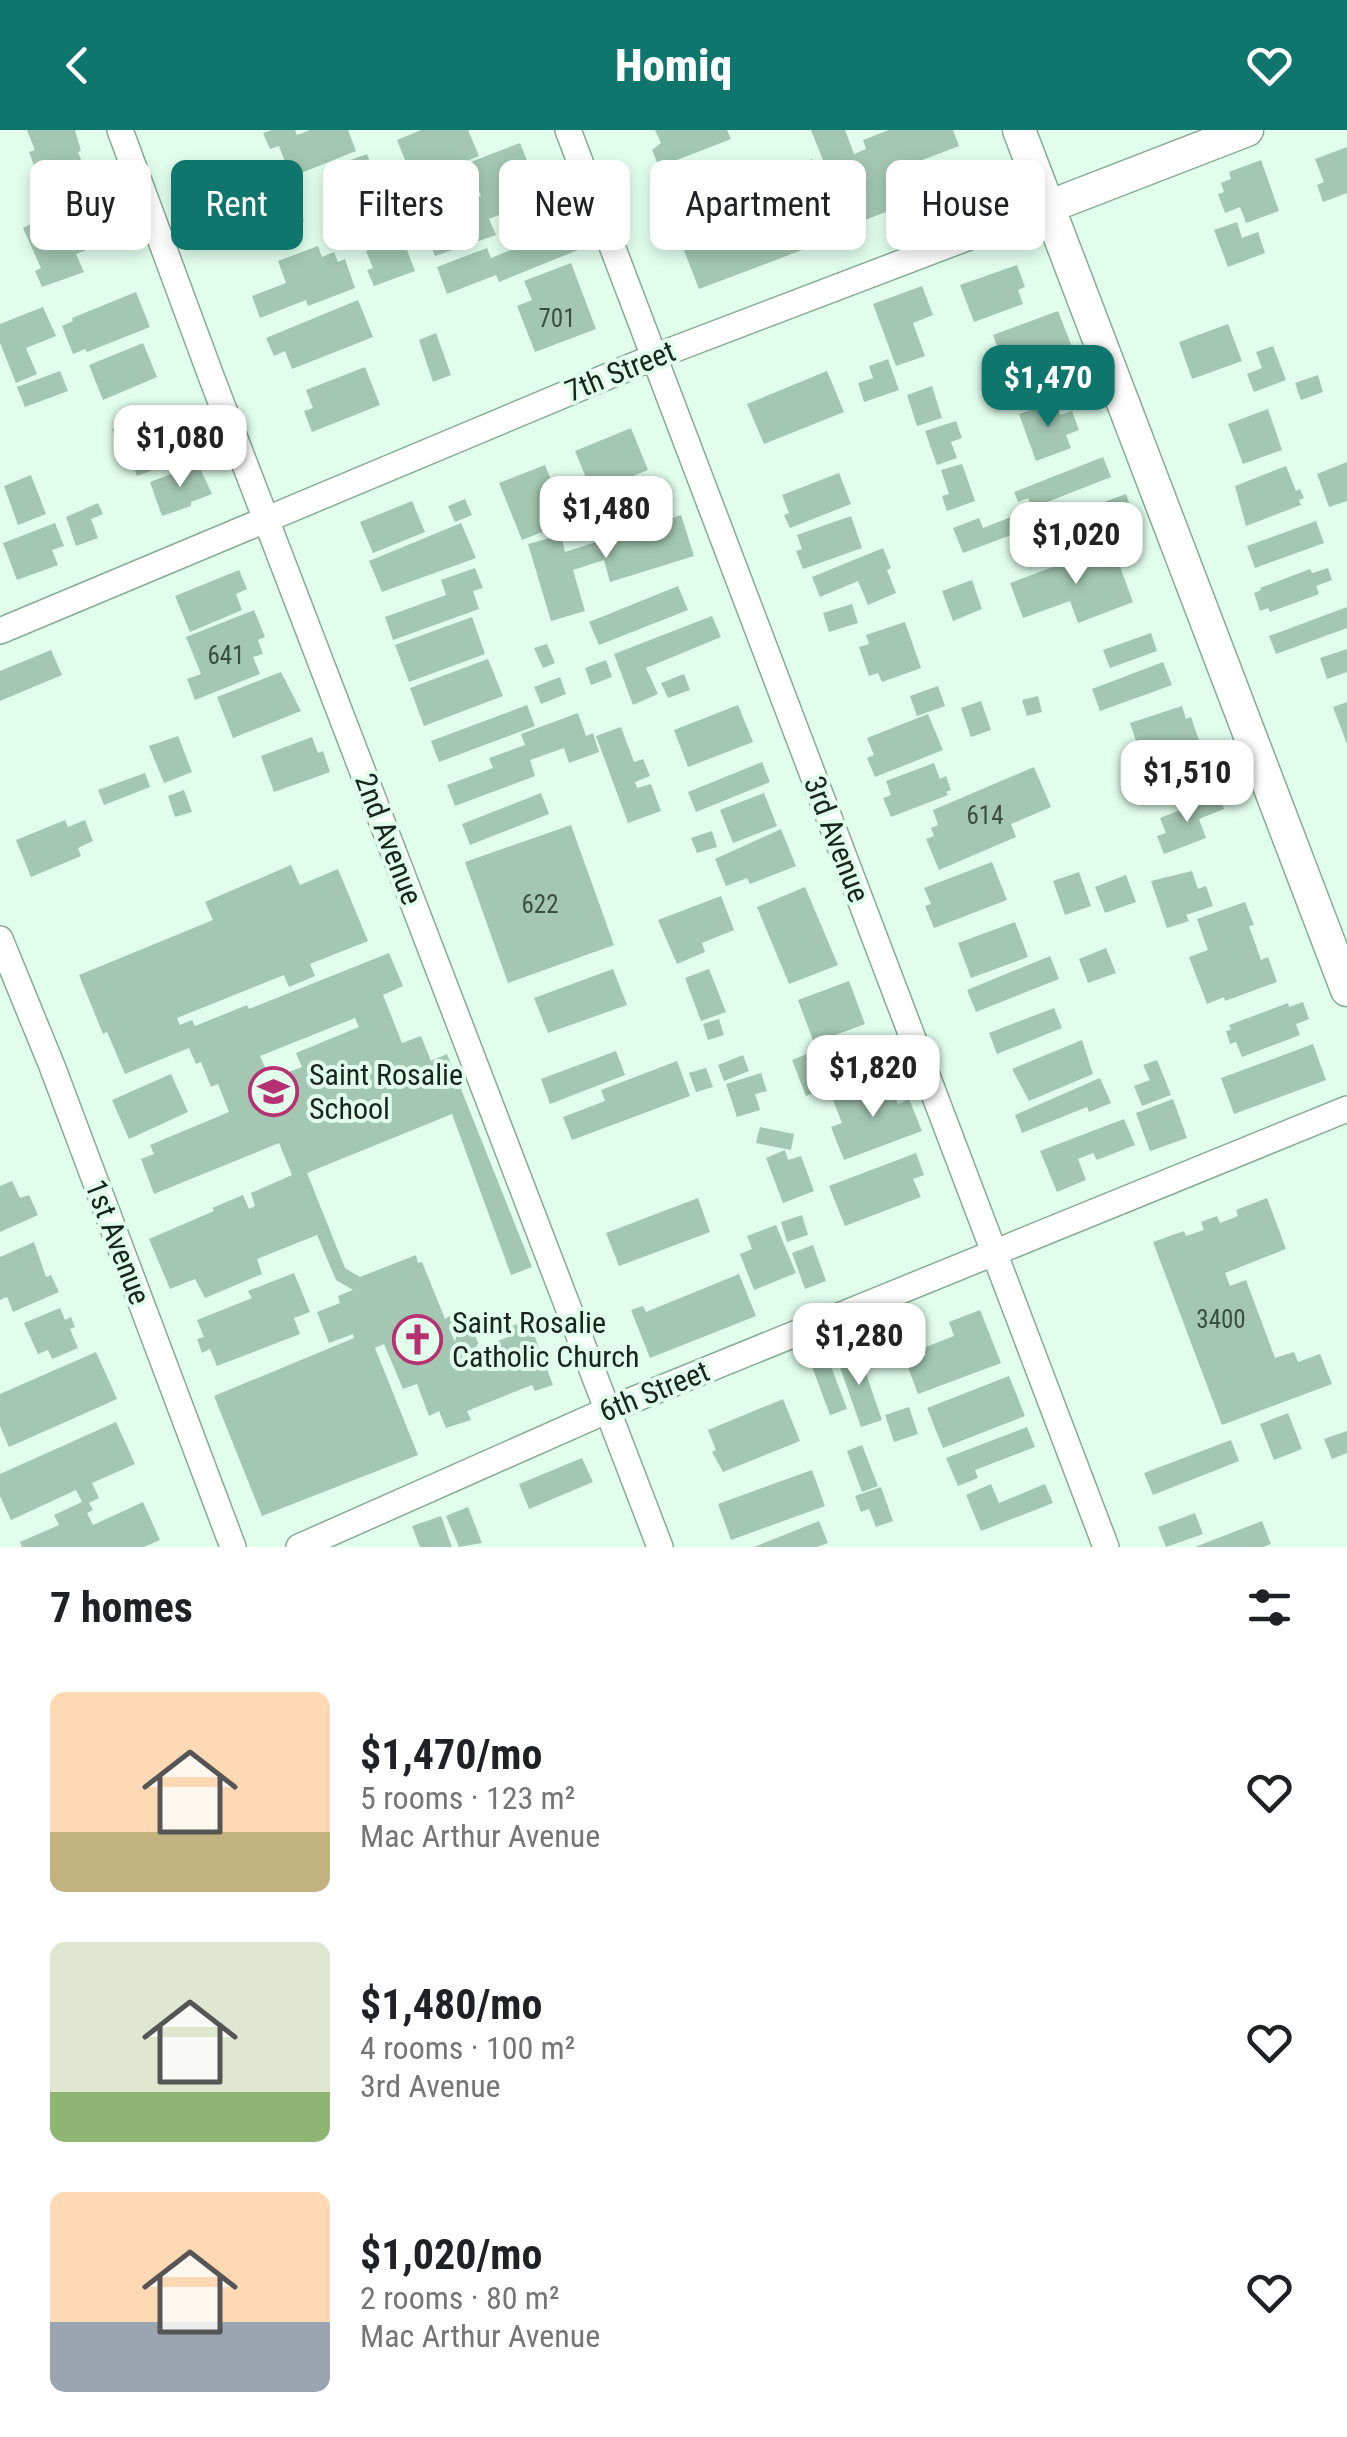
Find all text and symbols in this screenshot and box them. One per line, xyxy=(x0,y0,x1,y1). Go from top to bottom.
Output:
icon: back xyxy=(50,38,105,93)
icon: heart xyxy=(1242,38,1297,93)
text: Homiq xyxy=(615,39,732,92)
chip: Buy xyxy=(30,160,151,250)
chip: Rent xyxy=(171,160,303,250)
chip: Filters xyxy=(323,160,479,250)
chip: New xyxy=(499,160,630,250)
chip: Apartment xyxy=(650,160,866,250)
chip: House xyxy=(886,160,1045,250)
house number: 701 xyxy=(538,304,576,333)
street label: 7th Street xyxy=(560,333,680,409)
pin: $1,470 xyxy=(967,345,1129,430)
text: $1,470 xyxy=(1004,358,1092,396)
pin: $1,080 xyxy=(99,405,261,490)
text: $1,080 xyxy=(136,418,224,456)
pin: $1,480 xyxy=(525,476,687,561)
text: $1,480 xyxy=(562,489,650,527)
pin: $1,020 xyxy=(995,502,1157,587)
text: $1,020 xyxy=(1032,515,1120,553)
house number: 641 xyxy=(207,641,245,670)
pin: $1,510 xyxy=(1106,740,1268,825)
text: $1,510 xyxy=(1143,753,1231,791)
street label: 2nd Avenue xyxy=(348,769,430,909)
street label: 3rd Avenue xyxy=(797,771,877,907)
house number: 614 xyxy=(966,801,1004,830)
house number: 622 xyxy=(521,890,559,919)
pin: $1,820 xyxy=(792,1035,954,1120)
text: $1,820 xyxy=(829,1048,917,1086)
place label: Saint Rosalie School xyxy=(309,1057,463,1126)
school or university icon: Saint Rosalie School xyxy=(248,1065,300,1117)
street label: 1st Avenue xyxy=(78,1175,158,1309)
pin: $1,280 xyxy=(778,1303,940,1388)
place label: Saint Rosalie Catholic Church xyxy=(452,1305,640,1374)
house number: 3400 xyxy=(1196,1305,1246,1334)
church icon: Saint Rosalie Catholic Church xyxy=(391,1313,443,1365)
text: $1,280 xyxy=(815,1316,903,1354)
street label: 6th Street xyxy=(594,1353,714,1429)
icon: filters xyxy=(1242,1580,1297,1635)
text: 7 homes xyxy=(50,1583,193,1632)
text: $1,470/mo xyxy=(360,1730,542,1779)
icon: home xyxy=(130,1732,250,1852)
icon: heart xyxy=(1242,1765,1297,1820)
text: 5 rooms · 123 m² xyxy=(360,1779,575,1817)
text: Mac Arthur Avenue xyxy=(360,1817,600,1855)
text: $1,480/mo xyxy=(360,1980,542,2029)
icon: home xyxy=(130,1982,250,2102)
icon: heart xyxy=(1242,2015,1297,2070)
text: 4 rooms · 100 m² xyxy=(360,2029,575,2067)
text: 3rd Avenue xyxy=(360,2067,501,2105)
text: $1,020/mo xyxy=(360,2230,542,2279)
icon: home xyxy=(130,2232,250,2352)
icon: heart xyxy=(1242,2265,1297,2320)
text: 2 rooms · 80 m² xyxy=(360,2279,559,2317)
text: Mac Arthur Avenue xyxy=(360,2317,600,2355)

